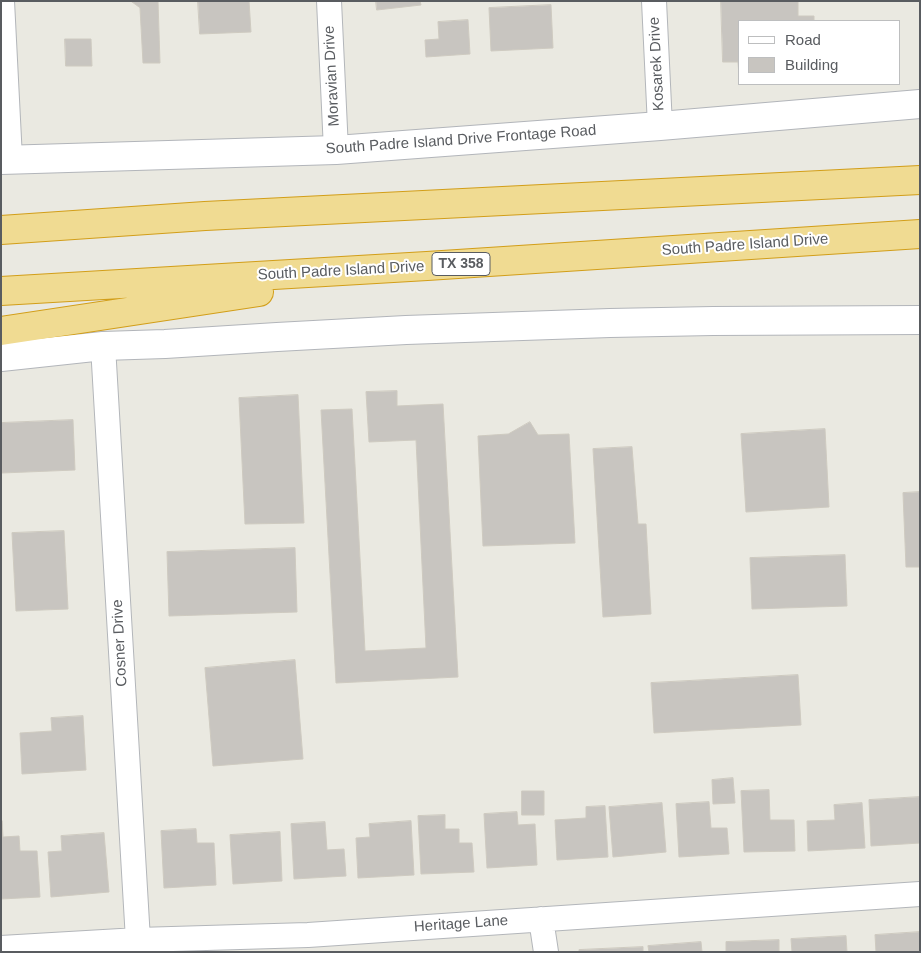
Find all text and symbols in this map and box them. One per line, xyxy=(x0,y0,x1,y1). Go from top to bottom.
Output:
street label: Kosarek Drive xyxy=(646,16,668,112)
legend xyxy=(738,20,901,85)
street label: Moravian Drive xyxy=(320,25,344,127)
text: Road xyxy=(785,31,821,48)
text: Building xyxy=(785,56,838,73)
street label: South Padre Island Drive Frontage Road xyxy=(325,122,597,158)
street label: South Padre Island Drive xyxy=(661,230,829,260)
road number: TX 358 xyxy=(432,252,490,276)
street label: South Padre Island Drive xyxy=(257,258,425,284)
street label: Cosner Drive xyxy=(109,599,131,687)
street label: Heritage Lane xyxy=(413,912,509,936)

